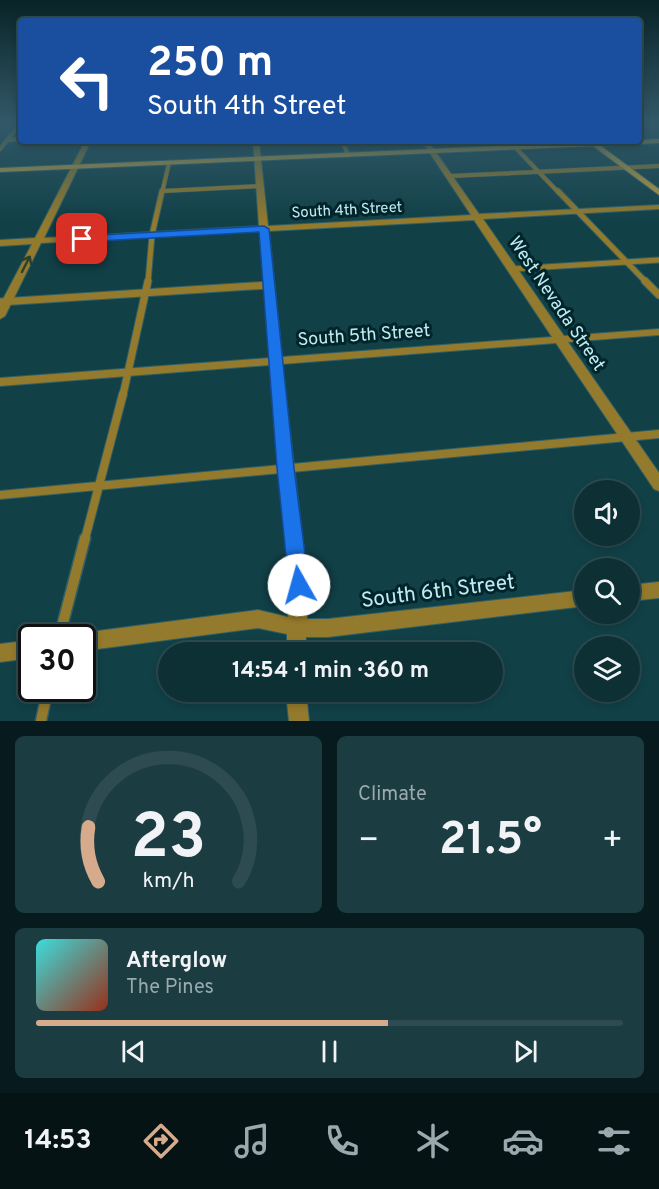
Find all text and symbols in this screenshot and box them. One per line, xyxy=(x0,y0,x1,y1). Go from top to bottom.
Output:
text: 250 m xyxy=(147,38,273,91)
icon: left xyxy=(48,42,126,120)
text: South 4th Street xyxy=(147,90,346,124)
street label: South 4th Street xyxy=(291,199,403,223)
pin xyxy=(56,213,107,264)
icon: arrive xyxy=(65,222,98,255)
street label: West Nevada Street xyxy=(502,232,610,376)
one-way arrow xyxy=(21,255,33,273)
street label: South 5th Street xyxy=(297,320,431,352)
map controls xyxy=(574,480,640,702)
button: sound xyxy=(574,480,640,546)
position arrow xyxy=(267,553,331,617)
button: search xyxy=(574,558,640,624)
street label: South 6th Street xyxy=(360,569,516,615)
speed limit sign: 30 xyxy=(18,624,96,702)
button: layers xyxy=(574,636,640,702)
text: 14:54 · 1 min · 360 m xyxy=(232,658,429,685)
text: Climate xyxy=(358,782,427,808)
text: 23 xyxy=(131,801,206,880)
text: 21.5° xyxy=(439,813,542,870)
text: − xyxy=(358,821,379,863)
text: + xyxy=(602,821,623,863)
text: km/h xyxy=(142,868,195,895)
text: Afterglow xyxy=(126,948,227,975)
text: The Pines xyxy=(126,975,214,1001)
icon: previous xyxy=(117,1035,150,1068)
icon: pause xyxy=(313,1035,346,1068)
icon: next xyxy=(509,1035,542,1068)
icon: directions xyxy=(140,1120,182,1162)
icon: music xyxy=(231,1120,273,1162)
icon: phone xyxy=(321,1120,363,1162)
icon: climate xyxy=(412,1120,454,1162)
icon: car xyxy=(502,1120,544,1162)
icon: filters xyxy=(593,1120,635,1162)
text: 14:53 xyxy=(24,1124,92,1158)

